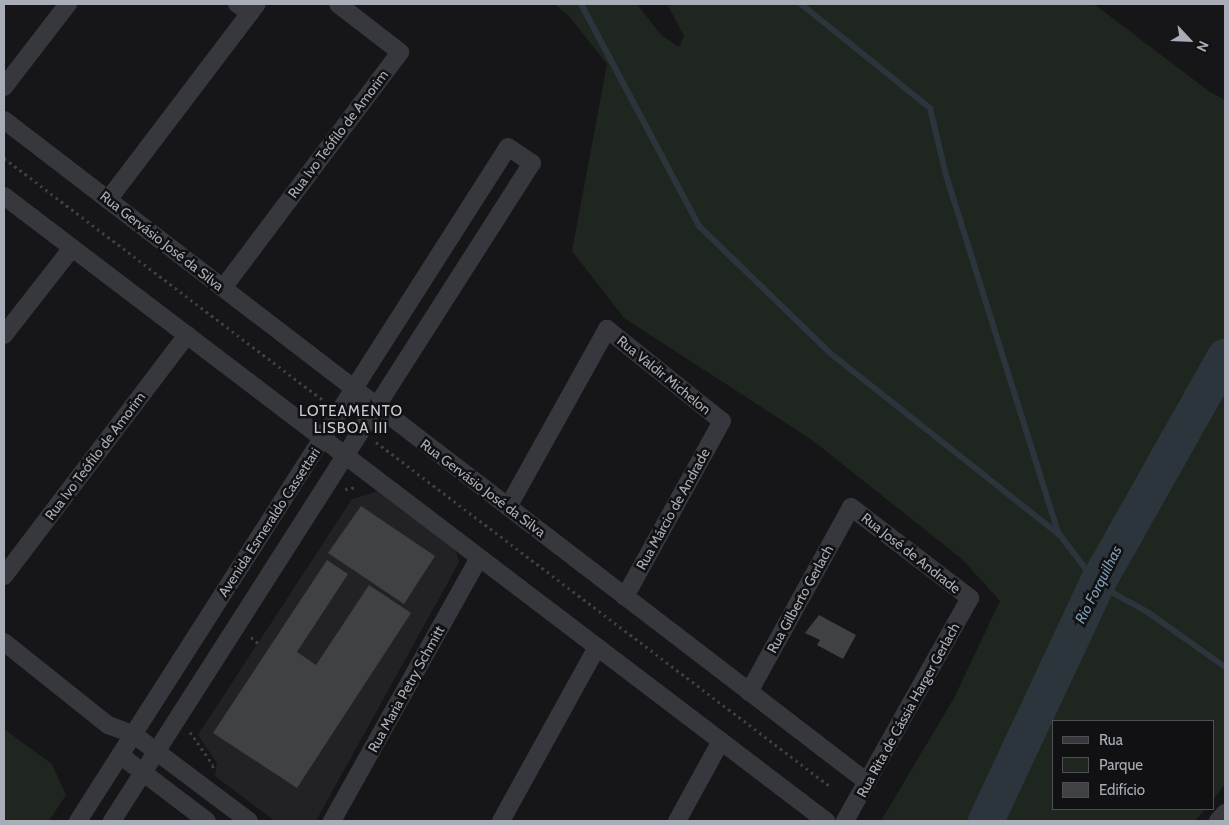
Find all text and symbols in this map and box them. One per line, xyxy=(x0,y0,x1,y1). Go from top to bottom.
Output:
north arrow xyxy=(1164,15,1214,65)
text: N xyxy=(1192,38,1213,55)
street label: Rua Ivo Teófilo de Amorim xyxy=(284,67,392,201)
street label: Rua Gervásio José da Silva xyxy=(97,188,227,294)
street label: Rua Valdir Michelon xyxy=(614,332,714,418)
street label: Rua Ivo Teófilo de Amorim xyxy=(41,389,149,523)
district label: LOTEAMENTO LISBOA III xyxy=(298,402,404,437)
street label: Rua Gervásio José da Silva xyxy=(417,436,549,540)
street label: Avenida Esmeraldo Cassettari xyxy=(215,444,323,600)
street label: Rua Márcio de Andrade xyxy=(633,445,713,573)
street label: Rua José de Andrade xyxy=(858,509,964,597)
street label: Rua Gilberto Gerlach xyxy=(763,542,837,656)
water label: Rio Forquilhas xyxy=(1072,543,1126,627)
street label: Rua Rita de Cássia Harger Gerlach xyxy=(853,620,963,800)
street label: Rua Maria Petry Schmitt xyxy=(364,623,448,755)
legend xyxy=(1052,720,1214,810)
text: Rua xyxy=(1099,731,1123,749)
text: Parque xyxy=(1099,756,1143,774)
text: Edifício xyxy=(1099,781,1145,799)

